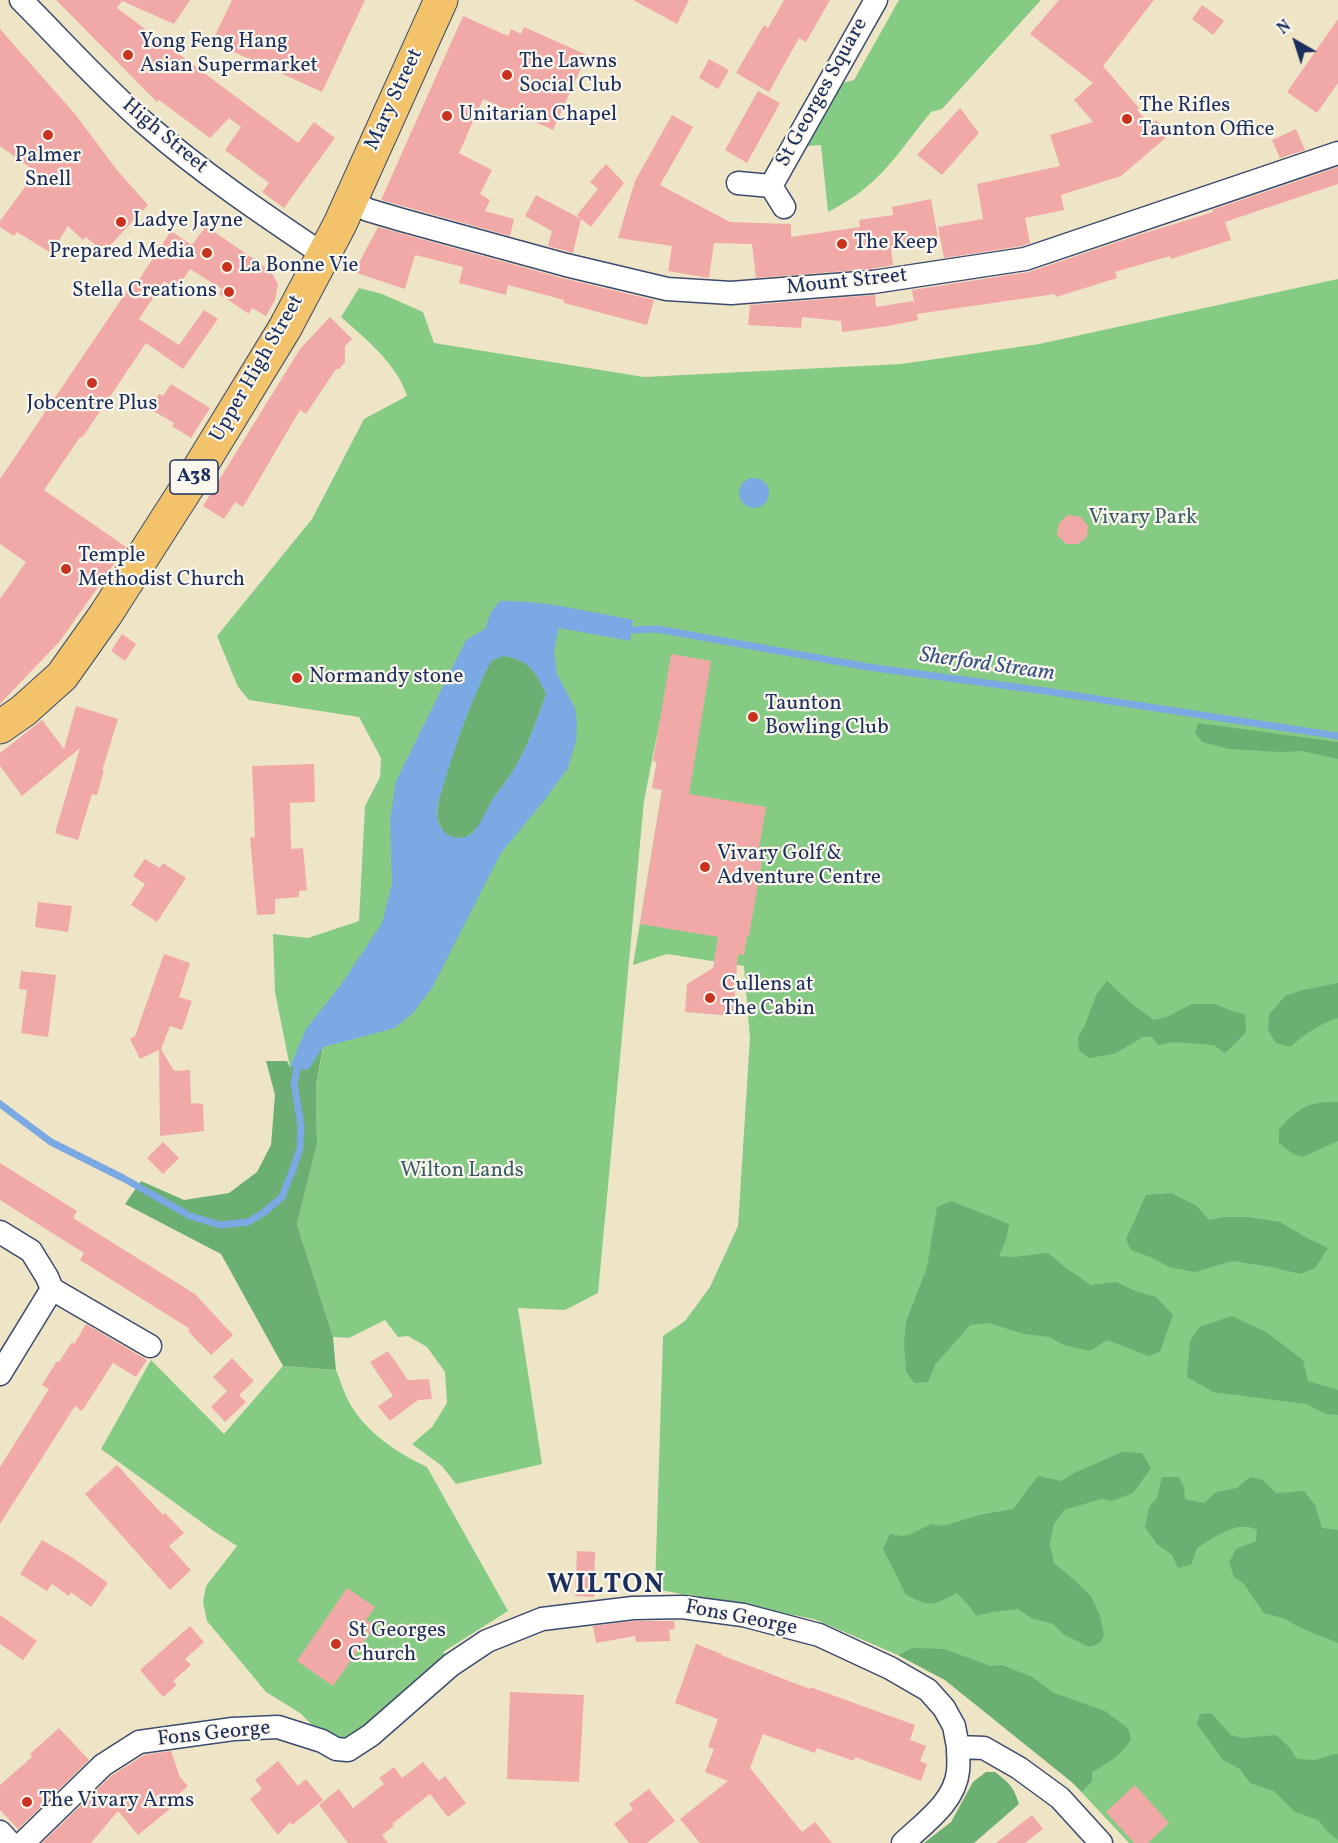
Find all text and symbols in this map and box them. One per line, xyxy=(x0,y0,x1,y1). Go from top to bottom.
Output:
north arrow xyxy=(1266,12,1326,72)
street label: St Georges Square xyxy=(772,14,874,172)
text: N xyxy=(1273,16,1296,40)
place label: Yong Feng Hang Asian Supermarket xyxy=(140,30,318,80)
street label: Mary Street xyxy=(360,45,430,155)
marker: Yong Feng Hang Asian Supermarket xyxy=(121,48,135,62)
place label: The Lawns Social Club xyxy=(519,50,622,100)
marker: The Lawns Social Club xyxy=(500,68,514,82)
street label: High Street xyxy=(116,94,212,180)
place label: The Rifles Taunton Office xyxy=(1139,94,1275,144)
place label: Unitarian Chapel xyxy=(459,103,617,129)
marker: Unitarian Chapel xyxy=(440,109,454,123)
marker: The Rifles Taunton Office xyxy=(1120,112,1134,126)
marker: Palmer Snell xyxy=(41,128,55,142)
place label: Palmer Snell xyxy=(15,144,81,194)
place label: Ladye Jayne xyxy=(133,209,243,235)
marker: Ladye Jayne xyxy=(114,215,128,229)
place label: The Keep xyxy=(854,231,938,257)
marker: The Keep xyxy=(835,237,849,251)
place label: Prepared Media xyxy=(49,240,195,266)
marker: Prepared Media xyxy=(200,246,214,260)
place label: La Bonne Vie xyxy=(239,254,359,280)
marker: La Bonne Vie xyxy=(220,260,234,274)
street label: Mount Street xyxy=(785,264,909,302)
place label: Stella Creations xyxy=(72,279,217,305)
marker: Stella Creations xyxy=(222,285,236,299)
street label: Upper High Street xyxy=(206,291,310,447)
marker: Jobcentre Plus xyxy=(85,376,99,390)
place label: Jobcentre Plus xyxy=(27,392,157,418)
road number: A38 xyxy=(170,460,218,494)
park label: Vivary Park xyxy=(1089,506,1197,532)
place label: Temple Methodist Church xyxy=(78,544,245,594)
marker: Temple Methodist Church xyxy=(59,562,73,576)
water label: Sherford Stream xyxy=(918,643,1056,689)
place label: Normandy stone xyxy=(309,665,463,691)
marker: Normandy stone xyxy=(290,671,304,685)
place label: Taunton Bowling Club xyxy=(765,692,889,742)
marker: Taunton Bowling Club xyxy=(746,710,760,724)
place label: Vivary Golf & Adventure Centre xyxy=(717,842,881,892)
marker: Vivary Golf & Adventure Centre xyxy=(698,860,712,874)
place label: Cullens at The Cabin xyxy=(722,973,815,1023)
marker: Cullens at The Cabin xyxy=(703,991,717,1005)
park label: Wilton Lands xyxy=(400,1159,524,1185)
district label: WILTON xyxy=(547,1571,665,1603)
street label: Fons George xyxy=(683,1596,799,1642)
place label: St Georges Church xyxy=(348,1619,446,1669)
marker: St Georges Church xyxy=(329,1637,343,1651)
street label: Fons George xyxy=(156,1717,272,1753)
place label: The Vivary Arms xyxy=(39,1789,194,1815)
marker: The Vivary Arms xyxy=(20,1795,34,1809)

